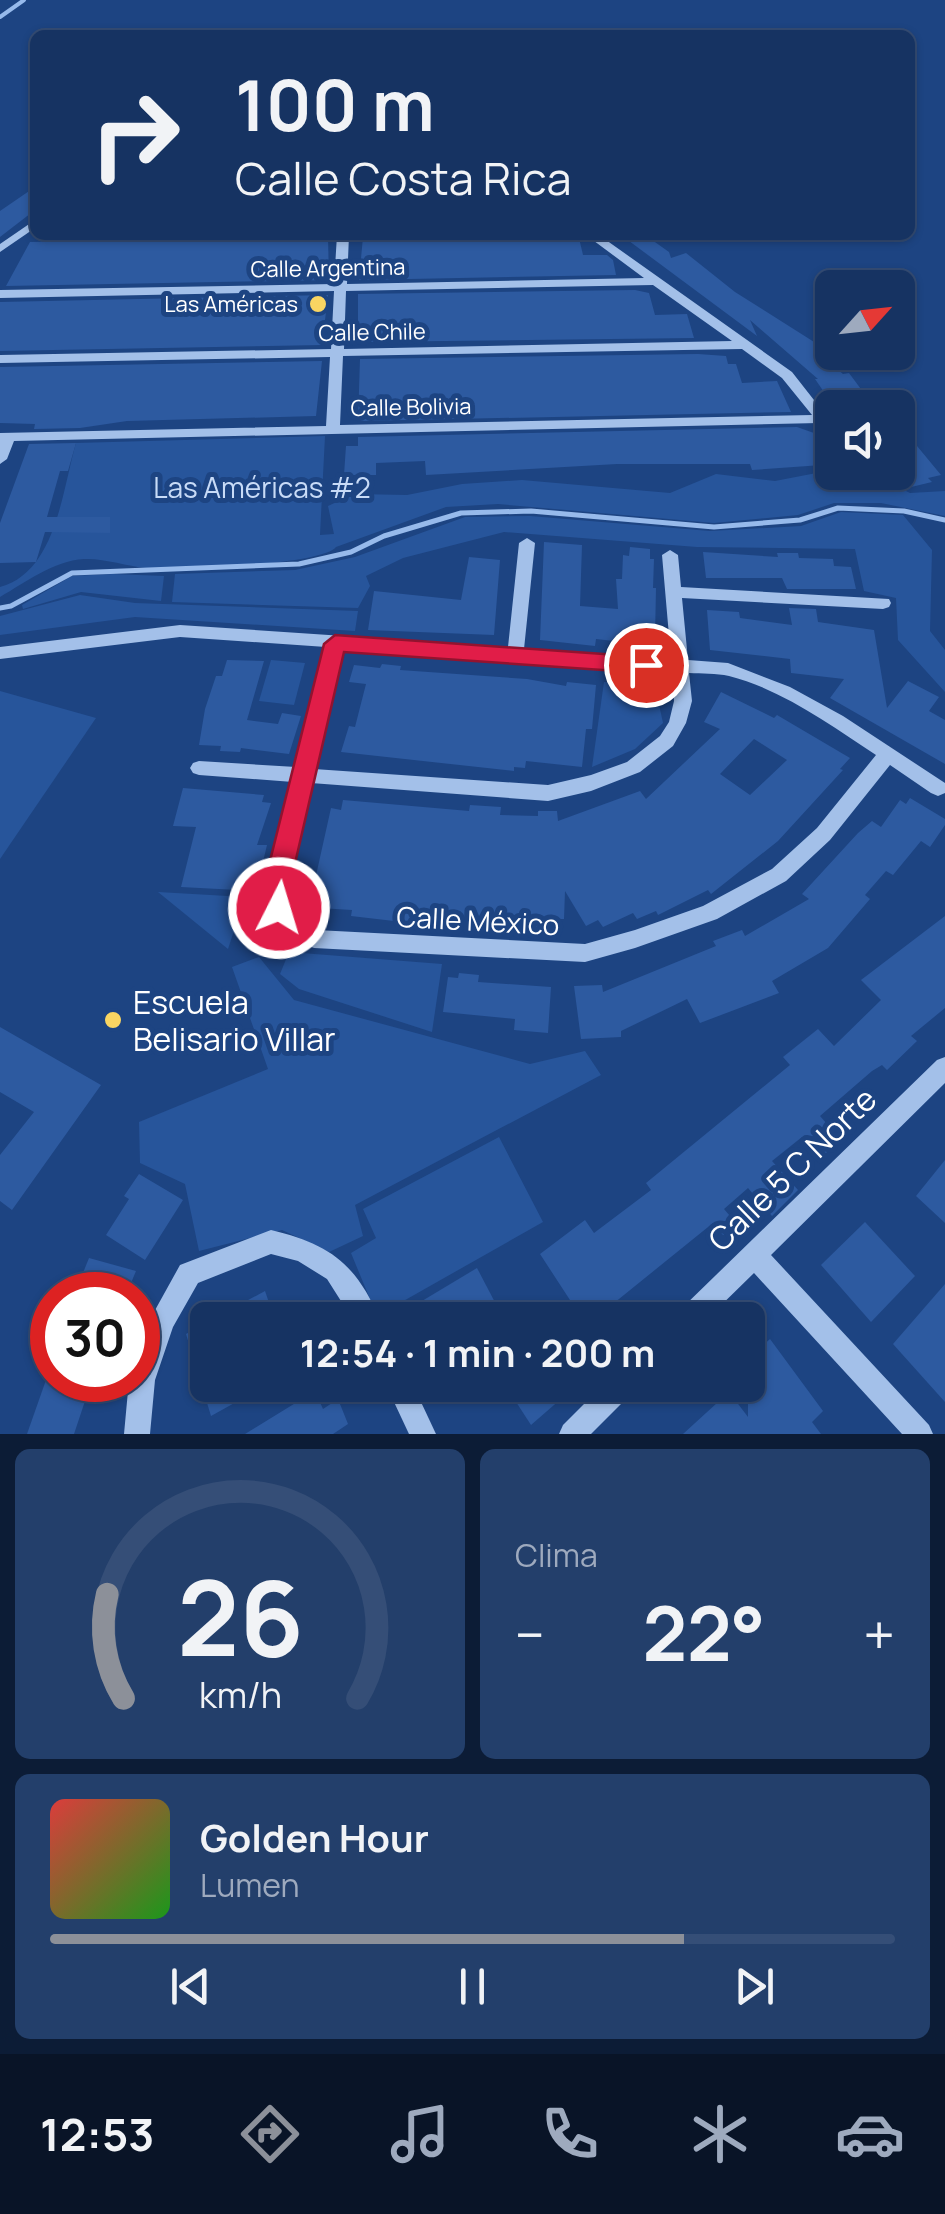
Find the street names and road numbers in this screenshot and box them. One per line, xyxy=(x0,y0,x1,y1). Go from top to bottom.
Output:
street label: Calle Argentina xyxy=(250,252,406,284)
street label: Calle Chile xyxy=(318,316,426,348)
street label: Calle Bolivia xyxy=(350,391,472,423)
street label: Calle México xyxy=(396,897,560,943)
street label: Calle 5 C Norte xyxy=(698,1077,886,1261)

